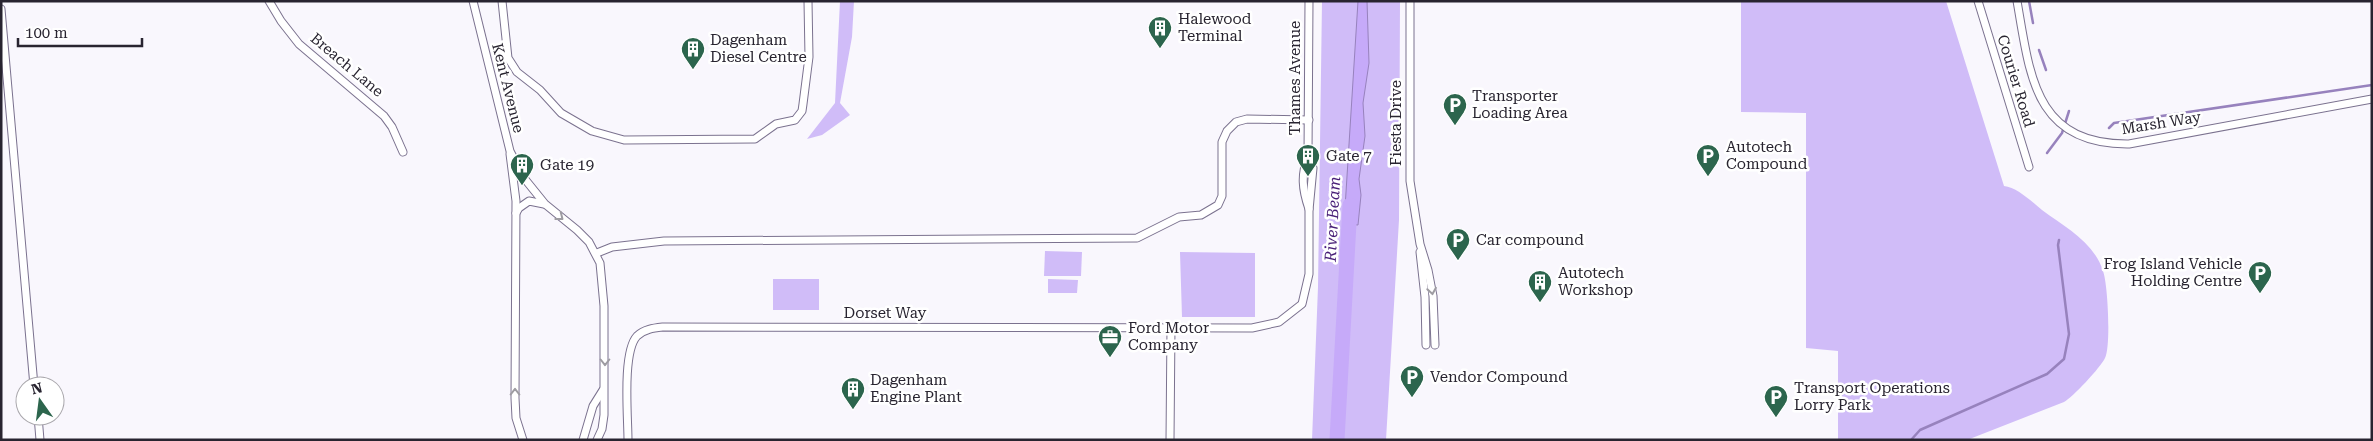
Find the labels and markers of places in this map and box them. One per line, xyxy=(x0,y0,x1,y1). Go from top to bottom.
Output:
place label: Halewood Terminal xyxy=(1178,10,1252,45)
building icon: Halewood Terminal xyxy=(1147,15,1173,49)
place label: Dagenham Diesel Centre xyxy=(710,31,807,66)
building icon: Dagenham Diesel Centre xyxy=(680,36,706,70)
place label: Transporter Loading Area xyxy=(1472,87,1568,122)
parking icon: Transporter Loading Area xyxy=(1442,92,1468,126)
place label: Autotech Compound xyxy=(1726,138,1808,173)
building icon: Gate 7 xyxy=(1295,143,1321,177)
parking icon: Autotech Compound xyxy=(1695,143,1721,177)
place label: Gate 7 xyxy=(1326,147,1372,165)
building icon: Gate 19 xyxy=(509,152,535,186)
place label: Gate 19 xyxy=(540,156,594,174)
parking icon: Car compound xyxy=(1445,227,1471,261)
place label: Car compound xyxy=(1476,231,1584,249)
place label: Frog Island Vehicle Holding Centre xyxy=(2104,255,2242,290)
parking icon: Frog Island Vehicle Holding Centre xyxy=(2247,260,2273,294)
place label: Autotech Workshop xyxy=(1558,264,1633,299)
building icon: Autotech Workshop xyxy=(1527,269,1553,303)
place label: Ford Motor Company xyxy=(1128,319,1209,354)
office icon: Ford Motor Company xyxy=(1097,324,1123,358)
parking icon: Vendor Compound xyxy=(1399,364,1425,398)
place label: Vendor Compound xyxy=(1430,368,1568,386)
place label: Dagenham Engine Plant xyxy=(870,371,962,406)
building icon: Dagenham Engine Plant xyxy=(840,376,866,410)
place label: Transport Operations Lorry Park xyxy=(1794,379,1950,414)
parking icon: Transport Operations Lorry Park xyxy=(1763,384,1789,418)

